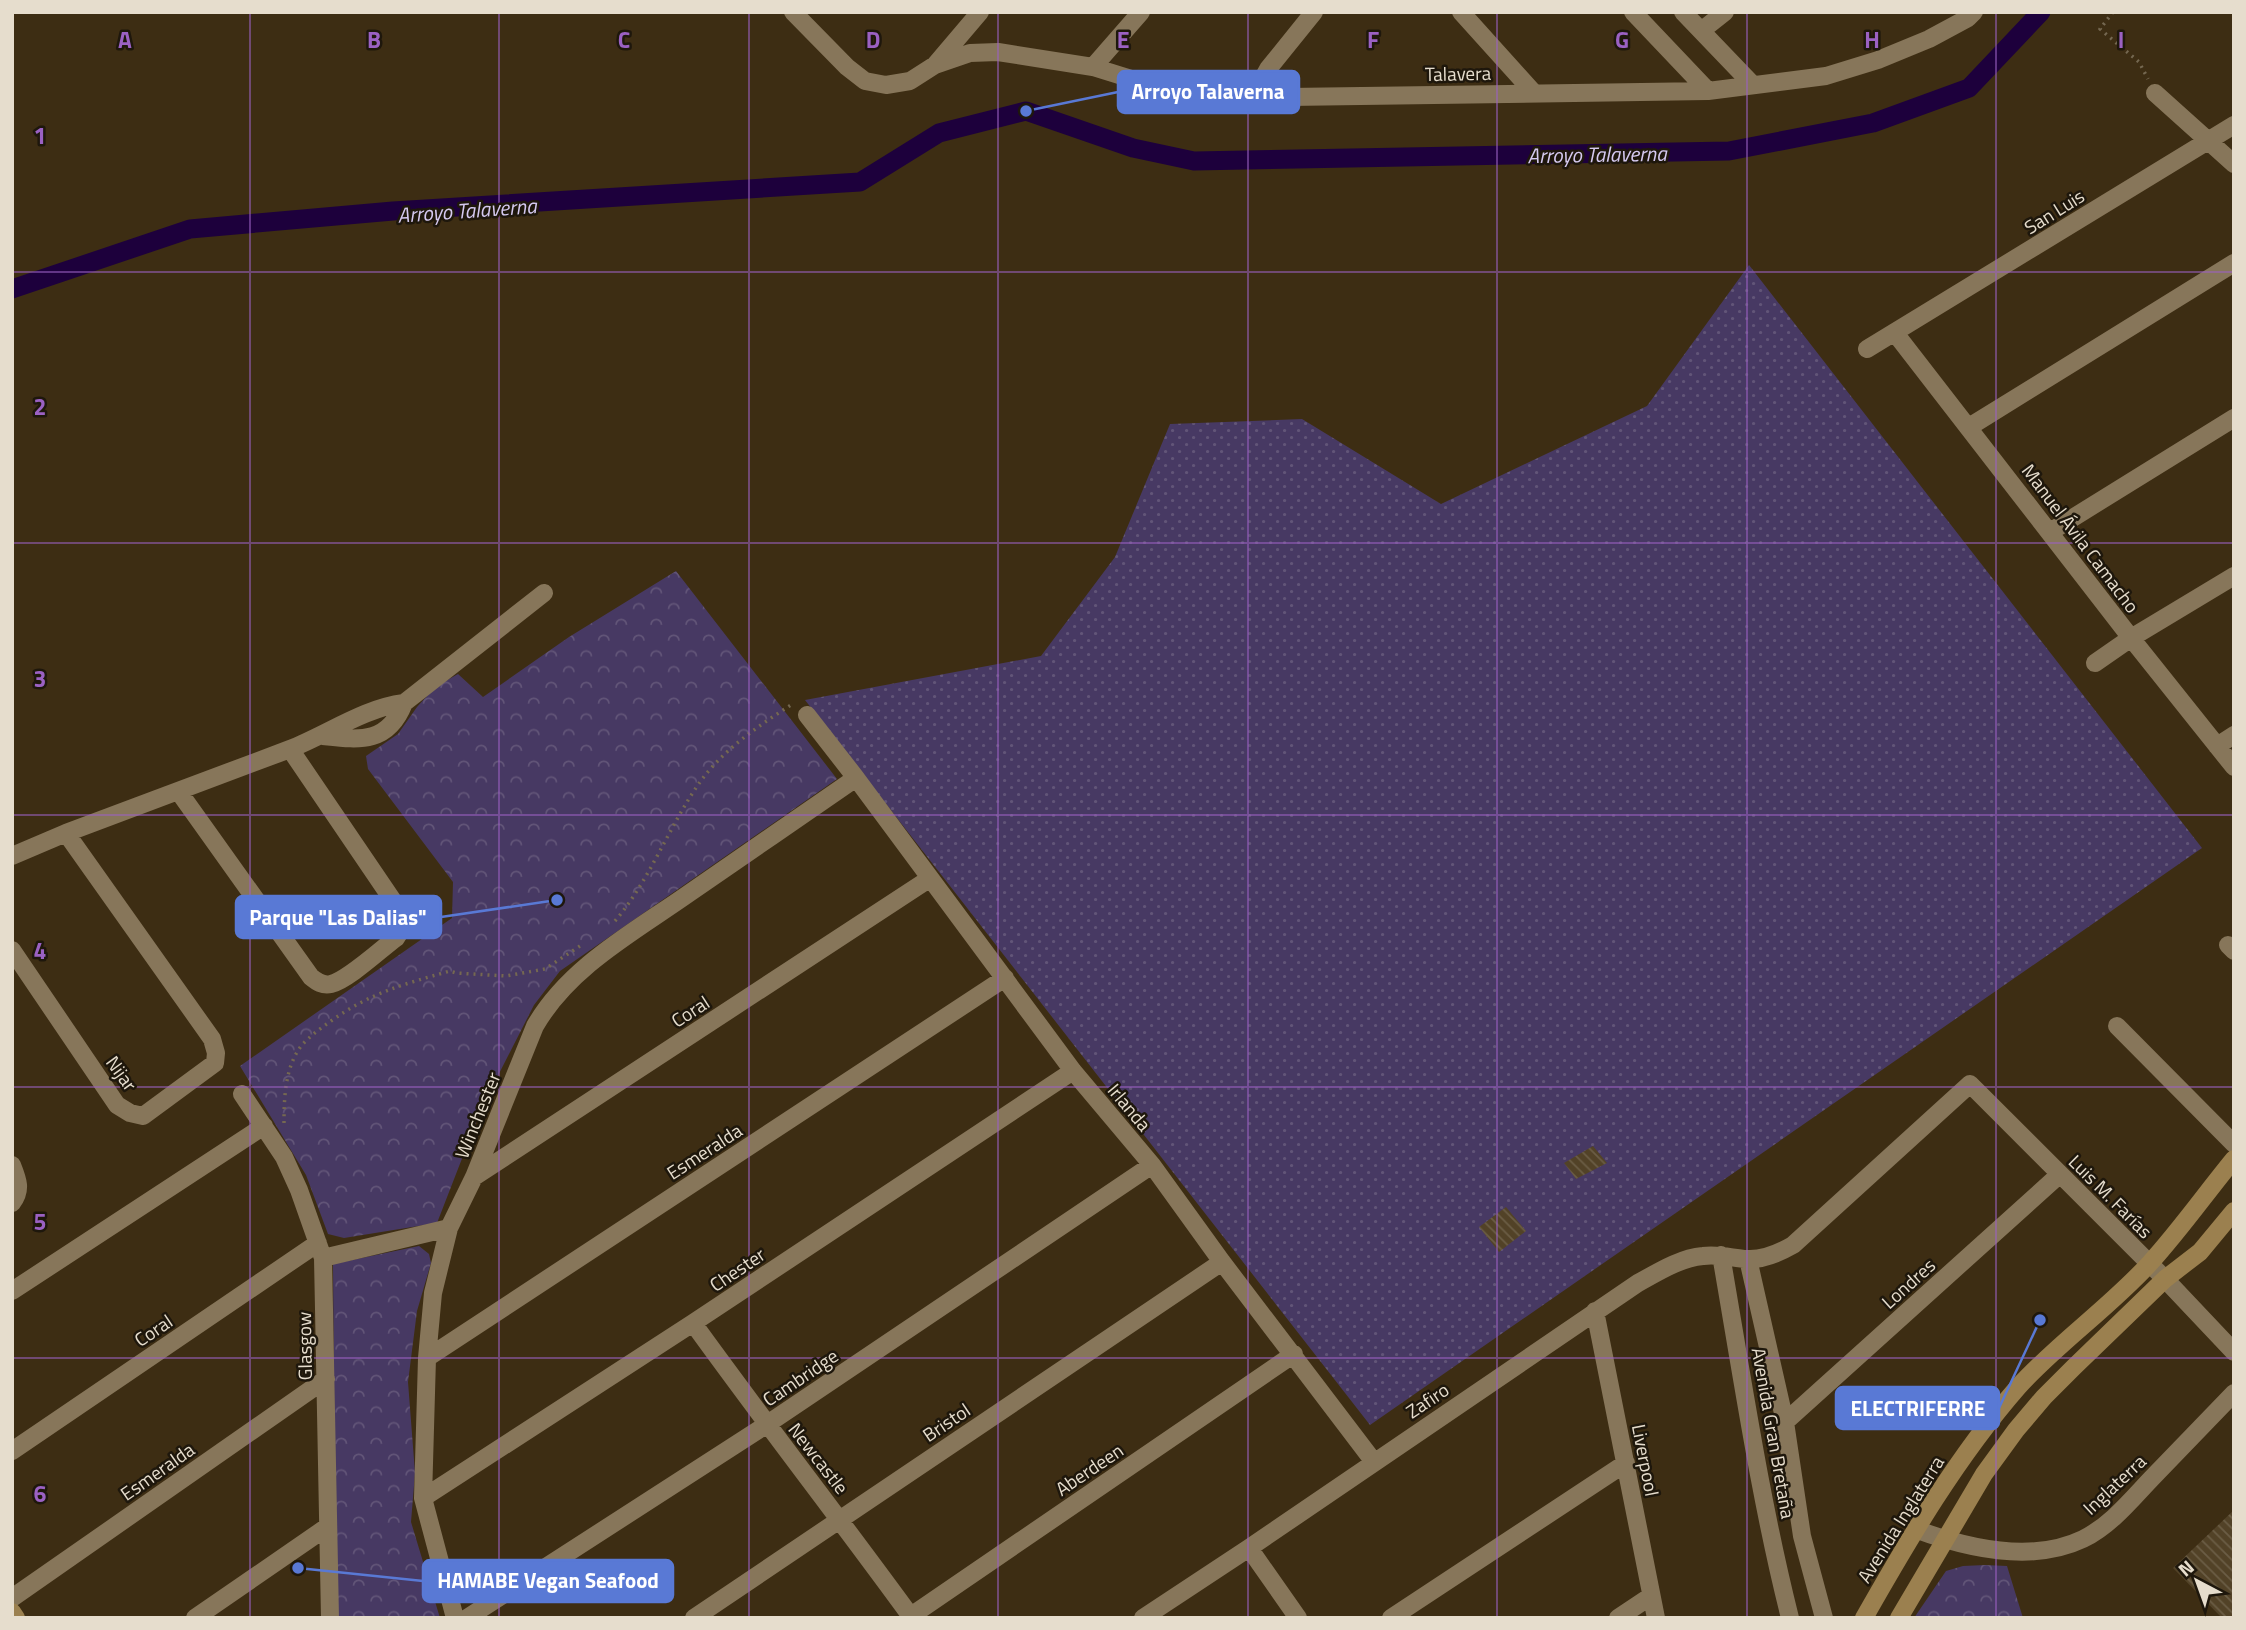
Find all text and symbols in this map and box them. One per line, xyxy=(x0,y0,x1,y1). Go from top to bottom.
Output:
text: A xyxy=(118,22,132,57)
text: B xyxy=(367,22,381,57)
text: C xyxy=(618,22,630,57)
text: D xyxy=(866,22,880,57)
text: E xyxy=(1117,22,1129,57)
text: F xyxy=(1367,22,1379,57)
text: G xyxy=(1615,22,1629,57)
text: H xyxy=(1864,22,1880,57)
text: I xyxy=(2118,22,2124,57)
street label: Talavera xyxy=(1425,58,1492,88)
callout: Arroyo Talaverna xyxy=(1118,71,1299,113)
text: Arroyo Talaverna xyxy=(1131,75,1285,107)
text: 1 xyxy=(34,118,46,153)
water label: Arroyo Talaverna xyxy=(1527,137,1668,171)
street label: San Luis xyxy=(2018,181,2090,241)
water label: Arroyo Talaverna xyxy=(396,189,539,231)
text: 2 xyxy=(34,389,46,424)
street label: Manuel Ávila Camacho xyxy=(2015,457,2147,619)
text: 3 xyxy=(34,661,46,696)
callout: Parque "Las Dalias" xyxy=(236,896,441,938)
text: Parque "Las Dalias" xyxy=(249,901,427,933)
text: 4 xyxy=(34,933,46,968)
street label: Coral xyxy=(665,988,715,1034)
street label: Nijar xyxy=(99,1049,145,1097)
street label: Winchester xyxy=(447,1067,508,1163)
street label: Irlanda xyxy=(1101,1077,1159,1138)
street label: Esmeralda xyxy=(661,1115,748,1186)
street label: Luis M. Farías xyxy=(2062,1147,2160,1245)
text: 5 xyxy=(34,1204,46,1239)
street label: Chester xyxy=(703,1239,771,1298)
street label: Londres xyxy=(1874,1251,1942,1315)
street label: Coral xyxy=(128,1307,178,1353)
street label: Glasgow xyxy=(289,1311,319,1381)
street label: Cambridge xyxy=(756,1341,844,1413)
street label: Avenida Gran Bretaña xyxy=(1745,1345,1803,1521)
street label: Zafiro xyxy=(1400,1375,1454,1425)
callout: ELECTRIFERRE xyxy=(1836,1387,1999,1429)
text: ELECTRIFERRE xyxy=(1850,1392,1986,1424)
street label: Bristol xyxy=(916,1395,976,1449)
street label: Newcastle xyxy=(782,1416,856,1500)
street label: Liverpool xyxy=(1625,1421,1667,1499)
street label: Esmeralda xyxy=(114,1435,200,1507)
street label: Aberdeen xyxy=(1049,1436,1129,1502)
street label: Inglaterra xyxy=(2076,1447,2153,1521)
street label: Avenida Inglaterra xyxy=(1849,1449,1951,1588)
text: 6 xyxy=(34,1476,47,1511)
north arrow xyxy=(2162,1546,2232,1616)
text: N xyxy=(2171,1553,2200,1583)
callout: HAMABE Vegan Seafood xyxy=(423,1560,673,1602)
text: HAMABE Vegan Seafood xyxy=(437,1564,659,1596)

